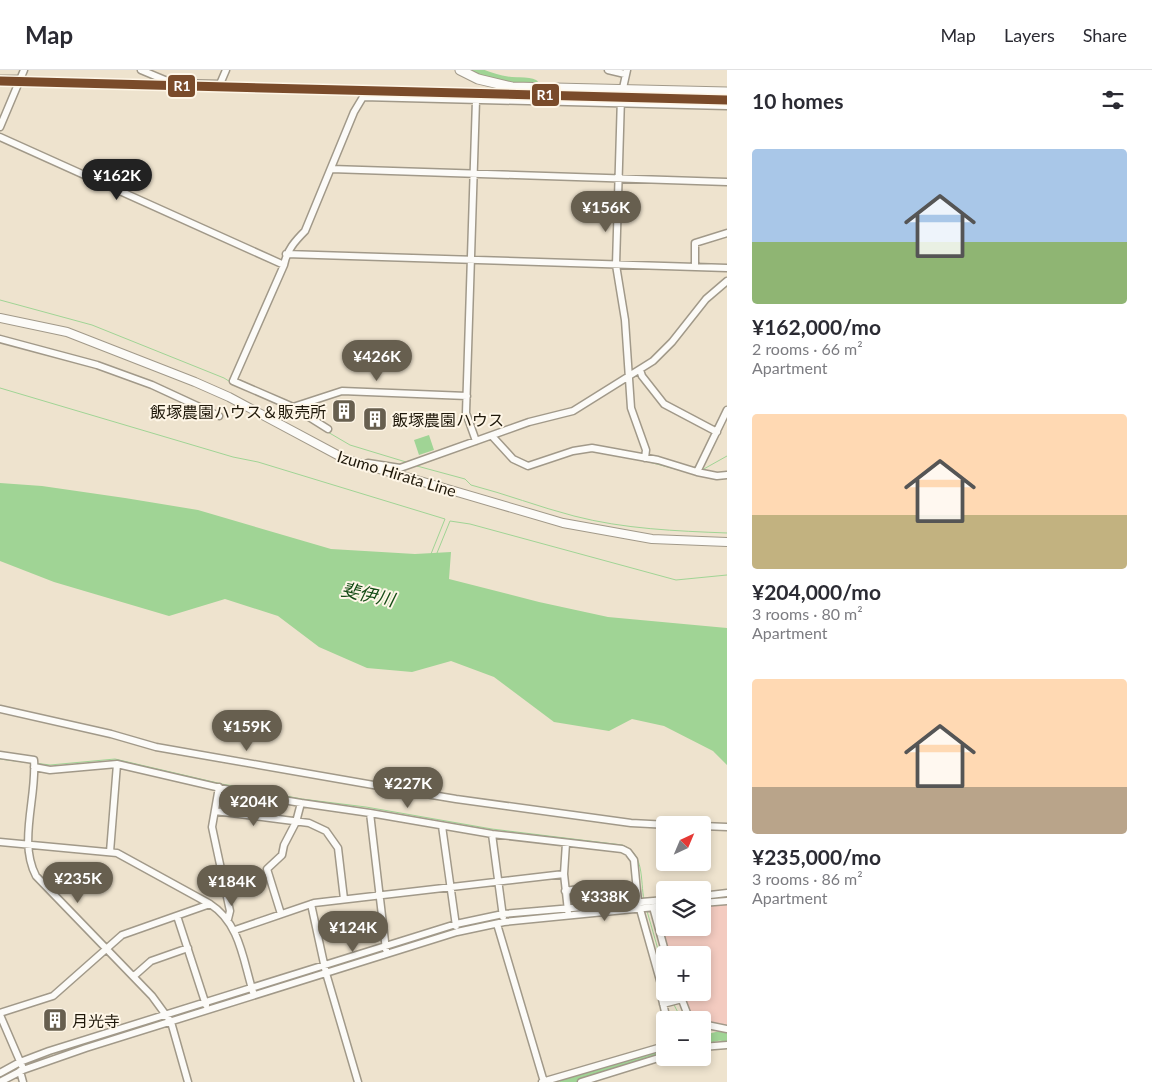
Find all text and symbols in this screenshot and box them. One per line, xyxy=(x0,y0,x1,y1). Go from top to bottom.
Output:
text: Map xyxy=(25,20,73,49)
text: Map xyxy=(940,24,976,46)
text: Layers xyxy=(1004,24,1055,46)
text: Share xyxy=(1083,24,1127,46)
line badge: R1 xyxy=(167,74,196,98)
text: R1 xyxy=(173,77,191,94)
line badge: R1 xyxy=(531,83,560,107)
text: R1 xyxy=(536,86,554,103)
icon: filters xyxy=(1099,86,1127,114)
text: 10 homes xyxy=(752,88,843,113)
pin: ¥162K xyxy=(82,158,152,201)
text: ¥162K xyxy=(93,165,141,184)
icon: home xyxy=(895,181,985,271)
pin: ¥156K xyxy=(571,190,641,233)
text: ¥156K xyxy=(582,197,630,216)
text: ¥162,000/mo xyxy=(752,314,881,339)
text: 2 rooms · 66 m² xyxy=(752,339,863,358)
pin: ¥426K xyxy=(342,340,412,382)
text: ¥426K xyxy=(353,346,401,365)
text: Apartment xyxy=(752,358,827,377)
building icon: 飯塚農園ハウス＆販売所 xyxy=(331,398,357,424)
place label: 飯塚農園ハウス＆販売所 xyxy=(150,402,326,421)
building icon: 飯塚農園ハウス xyxy=(362,406,388,432)
place label: 飯塚農園ハウス xyxy=(392,410,504,429)
street label: Izumo Hirata Line xyxy=(335,446,459,500)
icon: home xyxy=(895,446,985,536)
water label: 斐伊川 xyxy=(339,578,399,611)
text: ¥204,000/mo xyxy=(752,579,881,604)
text: 3 rooms · 80 m² xyxy=(752,604,863,623)
text: Apartment xyxy=(752,623,827,642)
pin: ¥159K xyxy=(212,710,282,752)
icon: home xyxy=(895,711,985,801)
text: ¥159K xyxy=(223,716,271,735)
pin: ¥227K xyxy=(373,766,443,809)
text: ¥227K xyxy=(384,773,432,792)
pin: ¥204K xyxy=(219,784,289,827)
text: ¥204K xyxy=(230,791,278,810)
north arrow xyxy=(656,816,711,871)
map controls xyxy=(656,816,711,1066)
text: ¥235,000/mo xyxy=(752,844,881,869)
pin: ¥235K xyxy=(43,862,113,904)
pin: ¥184K xyxy=(197,864,267,907)
text: ¥235K xyxy=(54,868,102,887)
text: 3 rooms · 86 m² xyxy=(752,869,863,888)
text: ¥184K xyxy=(208,871,256,890)
pin: ¥338K xyxy=(570,880,640,922)
button: layers xyxy=(656,881,711,936)
text: ¥338K xyxy=(581,886,629,905)
text: Apartment xyxy=(752,888,827,907)
pin: ¥124K xyxy=(318,910,388,953)
text: ¥124K xyxy=(329,917,377,936)
button: + xyxy=(656,946,711,1001)
building icon: 月光寺 xyxy=(42,1007,68,1033)
place label: 月光寺 xyxy=(72,1011,120,1030)
button: − xyxy=(656,1011,711,1066)

